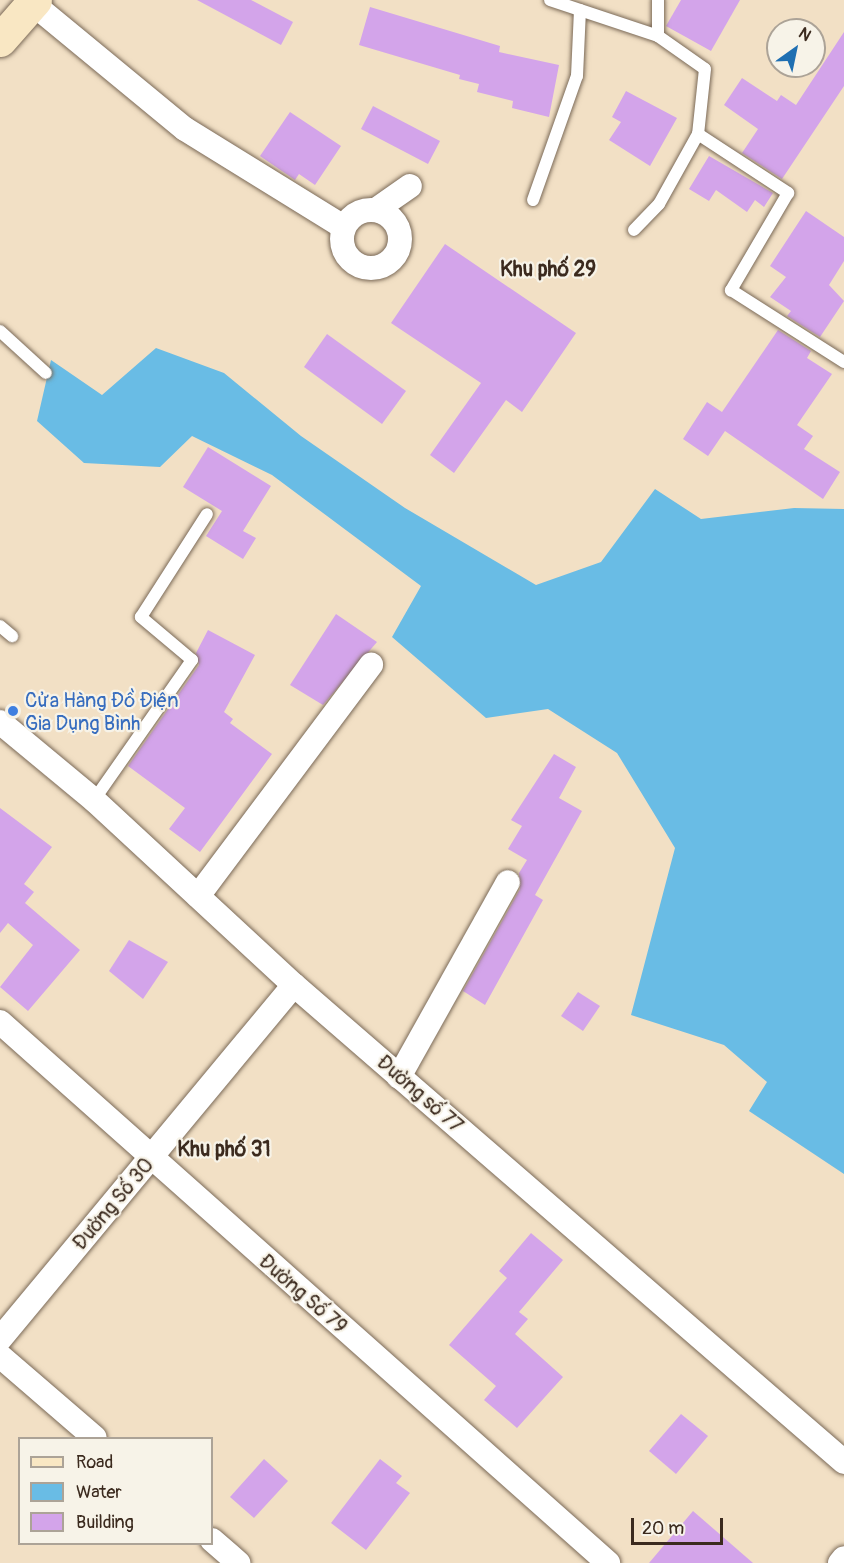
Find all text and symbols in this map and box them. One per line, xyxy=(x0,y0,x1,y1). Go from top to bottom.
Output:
north arrow xyxy=(766,18,826,78)
text: N xyxy=(795,23,815,46)
district label: Khu phố 29 xyxy=(500,257,596,283)
place label: Cửa Hàng Đồ Điện Gia Dụng Bình xyxy=(25,688,178,735)
marker: Cửa Hàng Đồ Điện Gia Dụng Bình xyxy=(6,704,20,718)
street label: Đường số 77 xyxy=(372,1050,468,1138)
district label: Khu phố 31 xyxy=(177,1137,271,1163)
street label: Đường Số 30 xyxy=(68,1153,158,1255)
street label: Đường Số 79 xyxy=(254,1249,352,1339)
legend xyxy=(18,1437,213,1545)
text: Road xyxy=(76,1451,113,1474)
text: Water xyxy=(76,1481,122,1504)
scale bar xyxy=(634,1506,726,1544)
text: Building xyxy=(76,1511,134,1534)
text: 20 m xyxy=(642,1517,684,1540)

